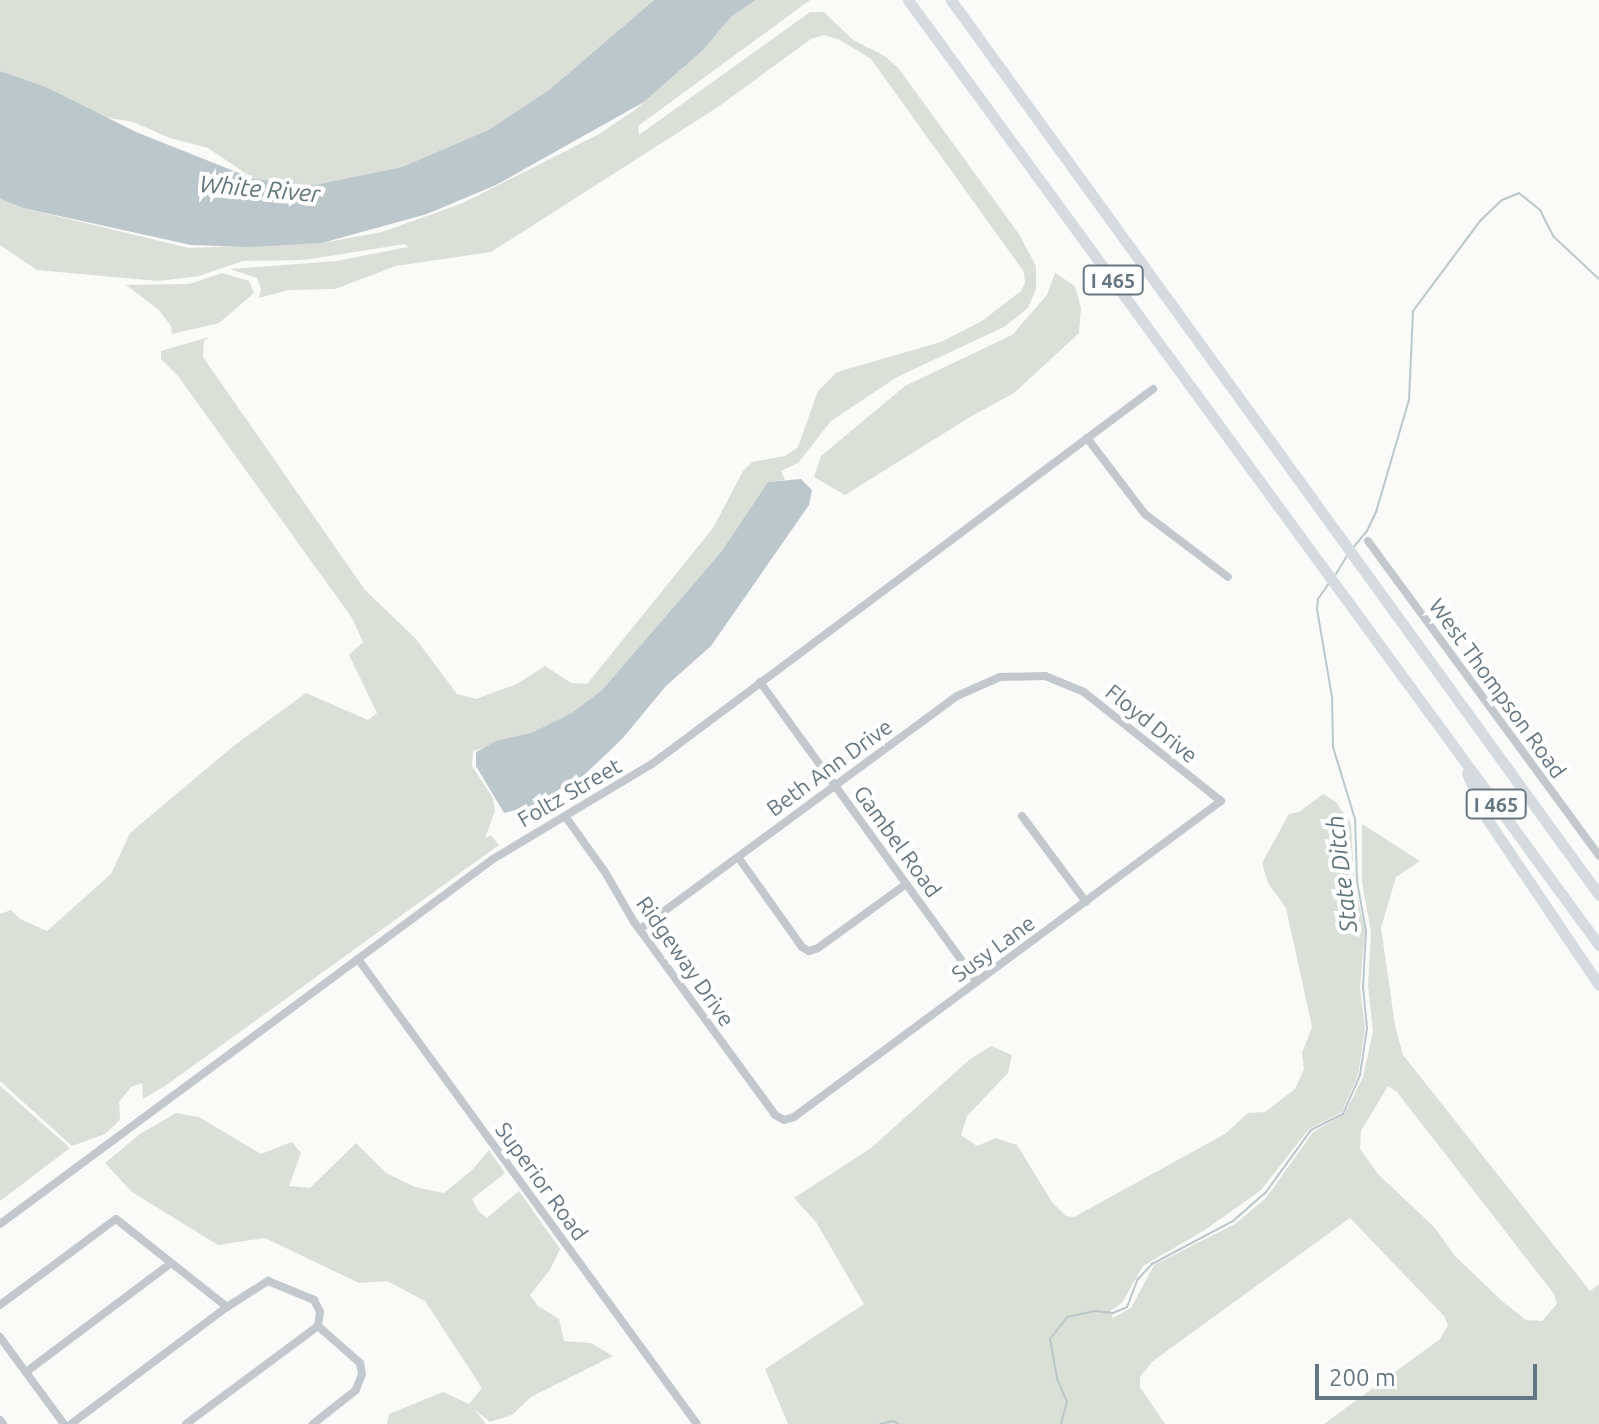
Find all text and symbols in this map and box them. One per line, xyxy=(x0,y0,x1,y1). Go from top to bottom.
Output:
water label: White River xyxy=(199,169,321,209)
road number: I 465 xyxy=(1081,264,1145,296)
street label: West Thompson Road xyxy=(1424,593,1572,783)
street label: Floyd Drive xyxy=(1101,678,1203,768)
street label: Beth Ann Drive xyxy=(761,713,897,821)
street label: Foltz Street xyxy=(512,752,626,832)
street label: Gambel Road xyxy=(849,780,947,902)
road number: I 465 xyxy=(1464,788,1528,820)
water label: State Ditch xyxy=(1321,814,1363,934)
street label: Ridgeway Drive xyxy=(631,891,741,1031)
street label: Susy Lane xyxy=(946,909,1040,987)
street label: Superior Road xyxy=(490,1117,594,1245)
scale bar xyxy=(1319,1348,1541,1398)
text: 200 m xyxy=(1329,1364,1396,1391)

